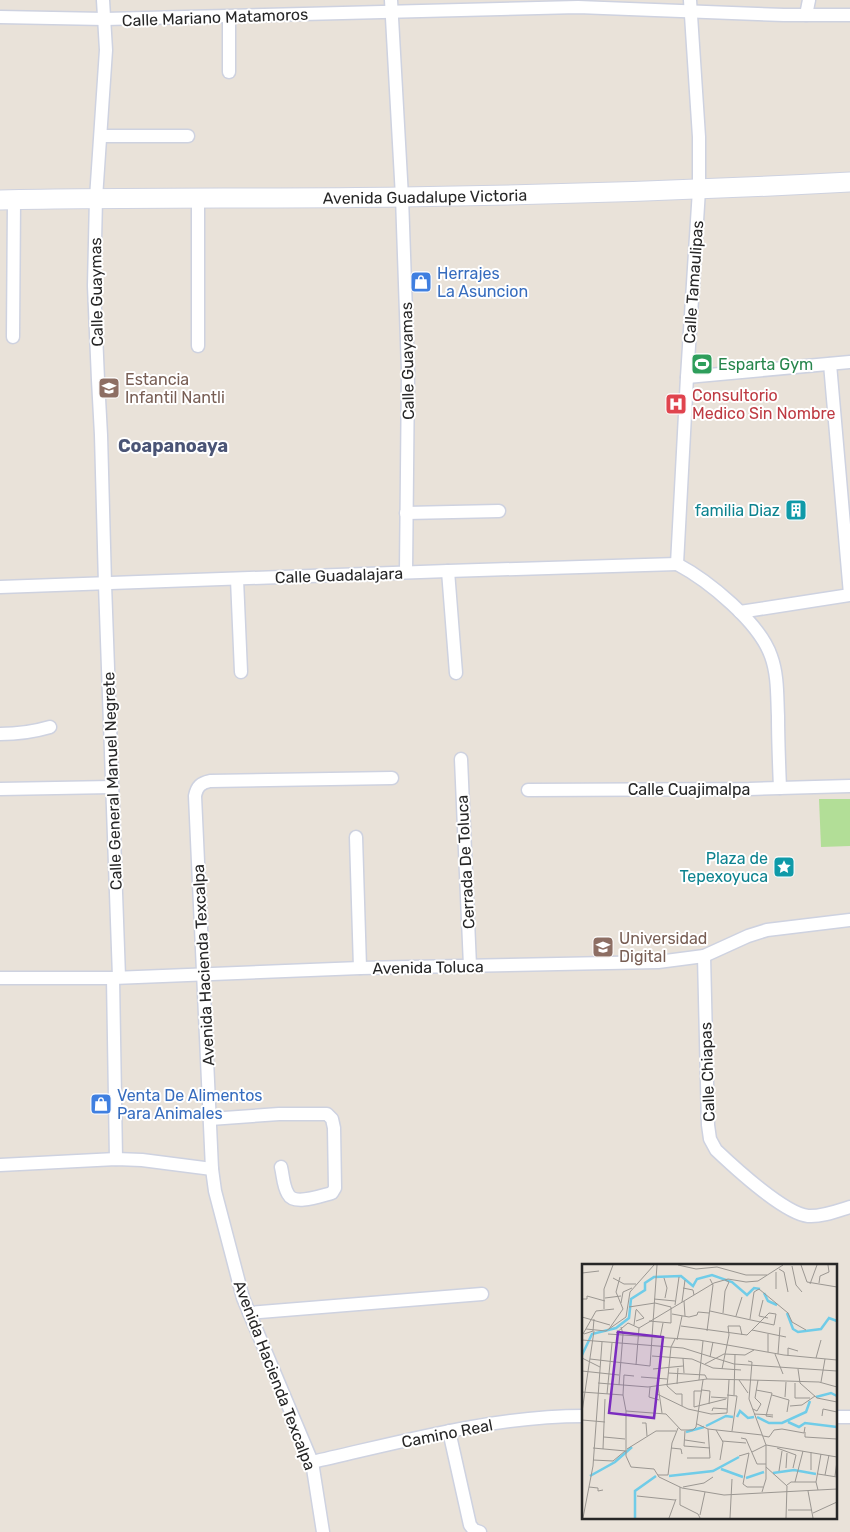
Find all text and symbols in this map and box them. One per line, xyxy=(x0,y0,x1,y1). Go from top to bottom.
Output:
street label: Calle Mariano Matamoros xyxy=(121,5,309,30)
street label: Avenida Guadalupe Victoria xyxy=(323,186,527,208)
street label: Calle Tamaulipas xyxy=(680,220,707,344)
street label: Calle Guaymas xyxy=(86,237,107,347)
place label: Herrajes La Asuncion xyxy=(437,264,528,301)
shop icon: Herrajes La Asuncion xyxy=(409,270,433,294)
street label: Calle Guayamas xyxy=(397,302,418,420)
sports icon: Esparta Gym xyxy=(690,352,714,376)
place label: Esparta Gym xyxy=(718,355,813,374)
place label: Estancia Infantil Nantli xyxy=(125,370,225,407)
school or university icon: Estancia Infantil Nantli xyxy=(97,376,121,400)
place label: Consultorio Medico Sin Nombre xyxy=(692,386,835,423)
hospital icon: Consultorio Medico Sin Nombre xyxy=(664,392,688,416)
district label: Coapanoaya xyxy=(118,435,228,457)
building icon: familia Diaz xyxy=(784,498,808,522)
place label: familia Diaz xyxy=(695,501,780,520)
street label: Calle Guadalajara xyxy=(275,564,404,587)
street label: Calle General Manuel Negrete xyxy=(99,671,126,891)
street label: Calle Cuajimalpa xyxy=(628,780,750,799)
street label: Cerrada De Toluca xyxy=(452,794,479,930)
place label: Plaza de Tepexoyuca xyxy=(680,849,768,886)
place icon: Plaza de Tepexoyuca xyxy=(772,855,796,879)
street label: Avenida Hacienda Texcalpa xyxy=(189,864,218,1066)
place label: Universidad Digital xyxy=(619,929,707,966)
school or university icon: Universidad Digital xyxy=(591,935,615,959)
street label: Avenida Toluca xyxy=(372,957,484,978)
street label: Calle Chiapas xyxy=(696,1022,719,1122)
place label: Venta De Alimentos Para Animales xyxy=(117,1086,263,1123)
shop icon: Venta De Alimentos Para Animales xyxy=(89,1092,113,1116)
inset map xyxy=(582,1264,838,1520)
street label: Avenida Hacienda Texcalpa xyxy=(229,1278,320,1473)
street label: Camino Real xyxy=(400,1415,494,1452)

